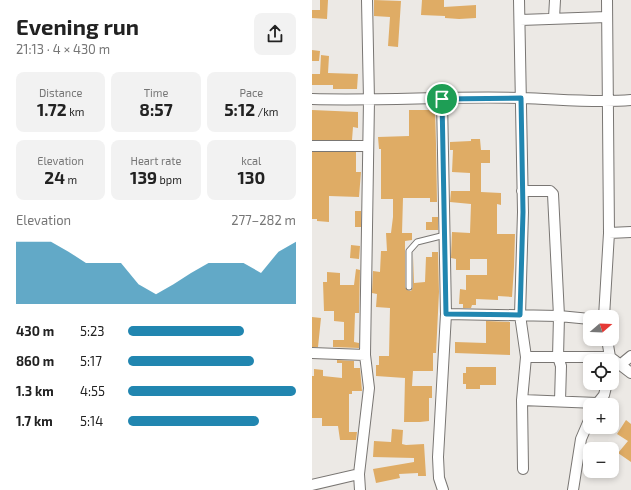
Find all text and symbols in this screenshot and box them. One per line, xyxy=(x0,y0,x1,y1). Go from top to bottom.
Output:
text: Evening run xyxy=(16,13,139,39)
button: share xyxy=(254,13,296,55)
text: 21:13 · 4 × 430 m xyxy=(16,41,110,57)
pin xyxy=(425,82,459,116)
text: Distance xyxy=(39,86,82,99)
text: Time xyxy=(144,86,168,99)
text: Pace xyxy=(239,86,263,99)
icon: arrive xyxy=(431,88,453,110)
text: 1.72 xyxy=(37,99,67,119)
text: 8:57 xyxy=(139,99,173,119)
text: 5:12 xyxy=(224,99,255,119)
text: km xyxy=(67,105,84,118)
text: /km xyxy=(255,105,279,118)
text: Elevation xyxy=(37,154,84,167)
text: Heart rate xyxy=(131,154,181,167)
text: kcal xyxy=(241,154,261,167)
text: 24 xyxy=(44,167,65,187)
text: 139 xyxy=(130,167,157,187)
text: 130 xyxy=(237,167,265,187)
text: m xyxy=(65,173,77,186)
text: bpm xyxy=(157,173,182,186)
text: Elevation xyxy=(16,212,71,228)
text: 277–282 m xyxy=(231,212,296,228)
north arrow xyxy=(583,310,619,346)
map controls xyxy=(583,310,619,478)
text: 430 m xyxy=(16,323,54,339)
text: 5:23 xyxy=(80,323,105,339)
text: 860 m xyxy=(16,353,54,369)
text: 5:17 xyxy=(80,353,102,369)
button: locate xyxy=(583,354,619,390)
text: 1.3 km xyxy=(16,383,54,399)
text: 4:55 xyxy=(80,383,105,399)
button: + xyxy=(583,398,619,434)
text: 1.7 km xyxy=(16,413,53,429)
text: 5:14 xyxy=(80,413,103,429)
button: − xyxy=(583,442,619,478)

